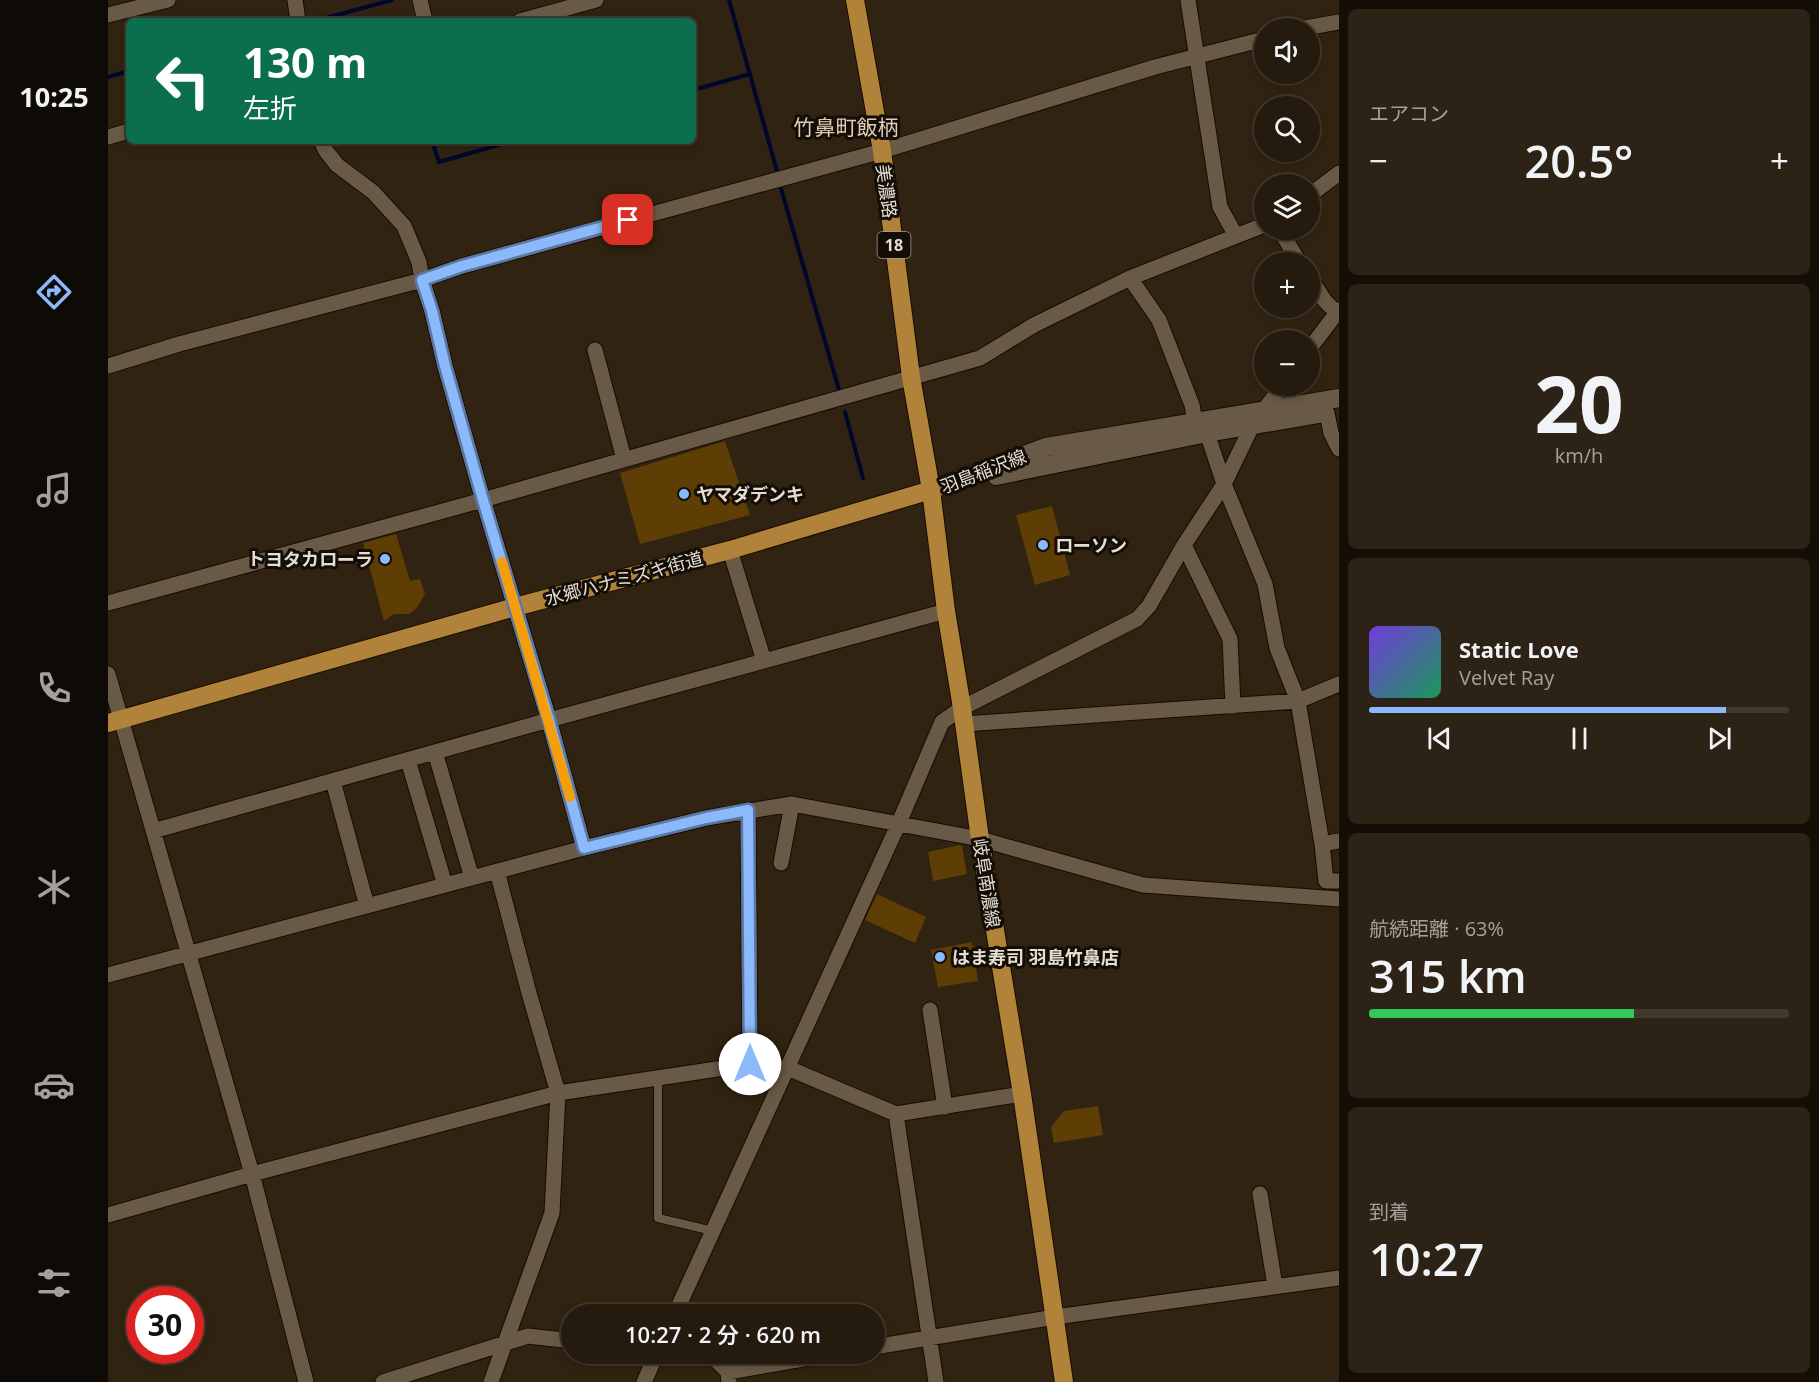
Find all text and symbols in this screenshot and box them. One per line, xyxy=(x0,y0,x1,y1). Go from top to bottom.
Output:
map controls xyxy=(1254,18,1320,396)
button: sound xyxy=(1254,18,1320,84)
text: 130 m xyxy=(243,33,367,90)
icon: left xyxy=(144,42,222,120)
text: 10:25 xyxy=(19,78,89,115)
text: 左折 xyxy=(243,89,297,126)
button: search xyxy=(1254,96,1320,162)
text: エアコン xyxy=(1369,100,1449,127)
district label: 竹鼻町飯柄 xyxy=(794,113,899,141)
text: 20.5° xyxy=(1525,130,1633,191)
text: − xyxy=(1369,138,1388,183)
text: + xyxy=(1770,138,1789,183)
street label: 美濃路 xyxy=(871,163,903,219)
button: layers xyxy=(1254,174,1320,240)
pin xyxy=(602,194,653,245)
icon: arrive xyxy=(611,203,644,236)
road number: 18 xyxy=(878,232,910,258)
button: + xyxy=(1254,252,1320,318)
icon: directions xyxy=(33,271,75,313)
button: − xyxy=(1254,330,1320,396)
text: 20 xyxy=(1534,350,1624,456)
text: km/h xyxy=(1555,442,1603,469)
street label: 羽島稲沢線 xyxy=(937,444,1029,498)
icon: music xyxy=(33,469,75,511)
place label: ヤマダデンキ xyxy=(696,482,804,506)
marker: ヤマダデンキ xyxy=(677,487,691,501)
place label: ローソン xyxy=(1055,533,1127,557)
marker: ローソン xyxy=(1036,538,1050,552)
street label: 水郷ハナミズキ街道 xyxy=(543,545,705,611)
place label: トヨタカローラ xyxy=(247,547,373,571)
marker: トヨタカローラ xyxy=(378,552,392,566)
text: Static Love xyxy=(1459,634,1579,664)
text: Velvet Ray xyxy=(1459,664,1554,691)
icon: phone xyxy=(33,667,75,709)
icon: previous xyxy=(1423,722,1456,755)
icon: pause xyxy=(1563,722,1596,755)
icon: next xyxy=(1703,722,1736,755)
street label: 岐阜南濃線 xyxy=(968,837,1006,929)
icon: climate xyxy=(33,866,75,908)
text: 航続距離 · 63% xyxy=(1369,915,1504,942)
place label: はま寿司 羽島竹鼻店 xyxy=(952,945,1119,969)
text: 315 km xyxy=(1369,945,1527,1006)
marker: はま寿司 羽島竹鼻店 xyxy=(933,950,947,964)
position arrow xyxy=(718,1032,782,1096)
icon: car xyxy=(33,1064,75,1106)
text: 到着 xyxy=(1369,1198,1409,1225)
text: 10:27 xyxy=(1369,1228,1484,1289)
icon: filters xyxy=(33,1262,75,1304)
speed limit sign: 30 xyxy=(126,1286,204,1364)
text: 10:27 · 2 分 · 620 m xyxy=(625,1319,821,1349)

